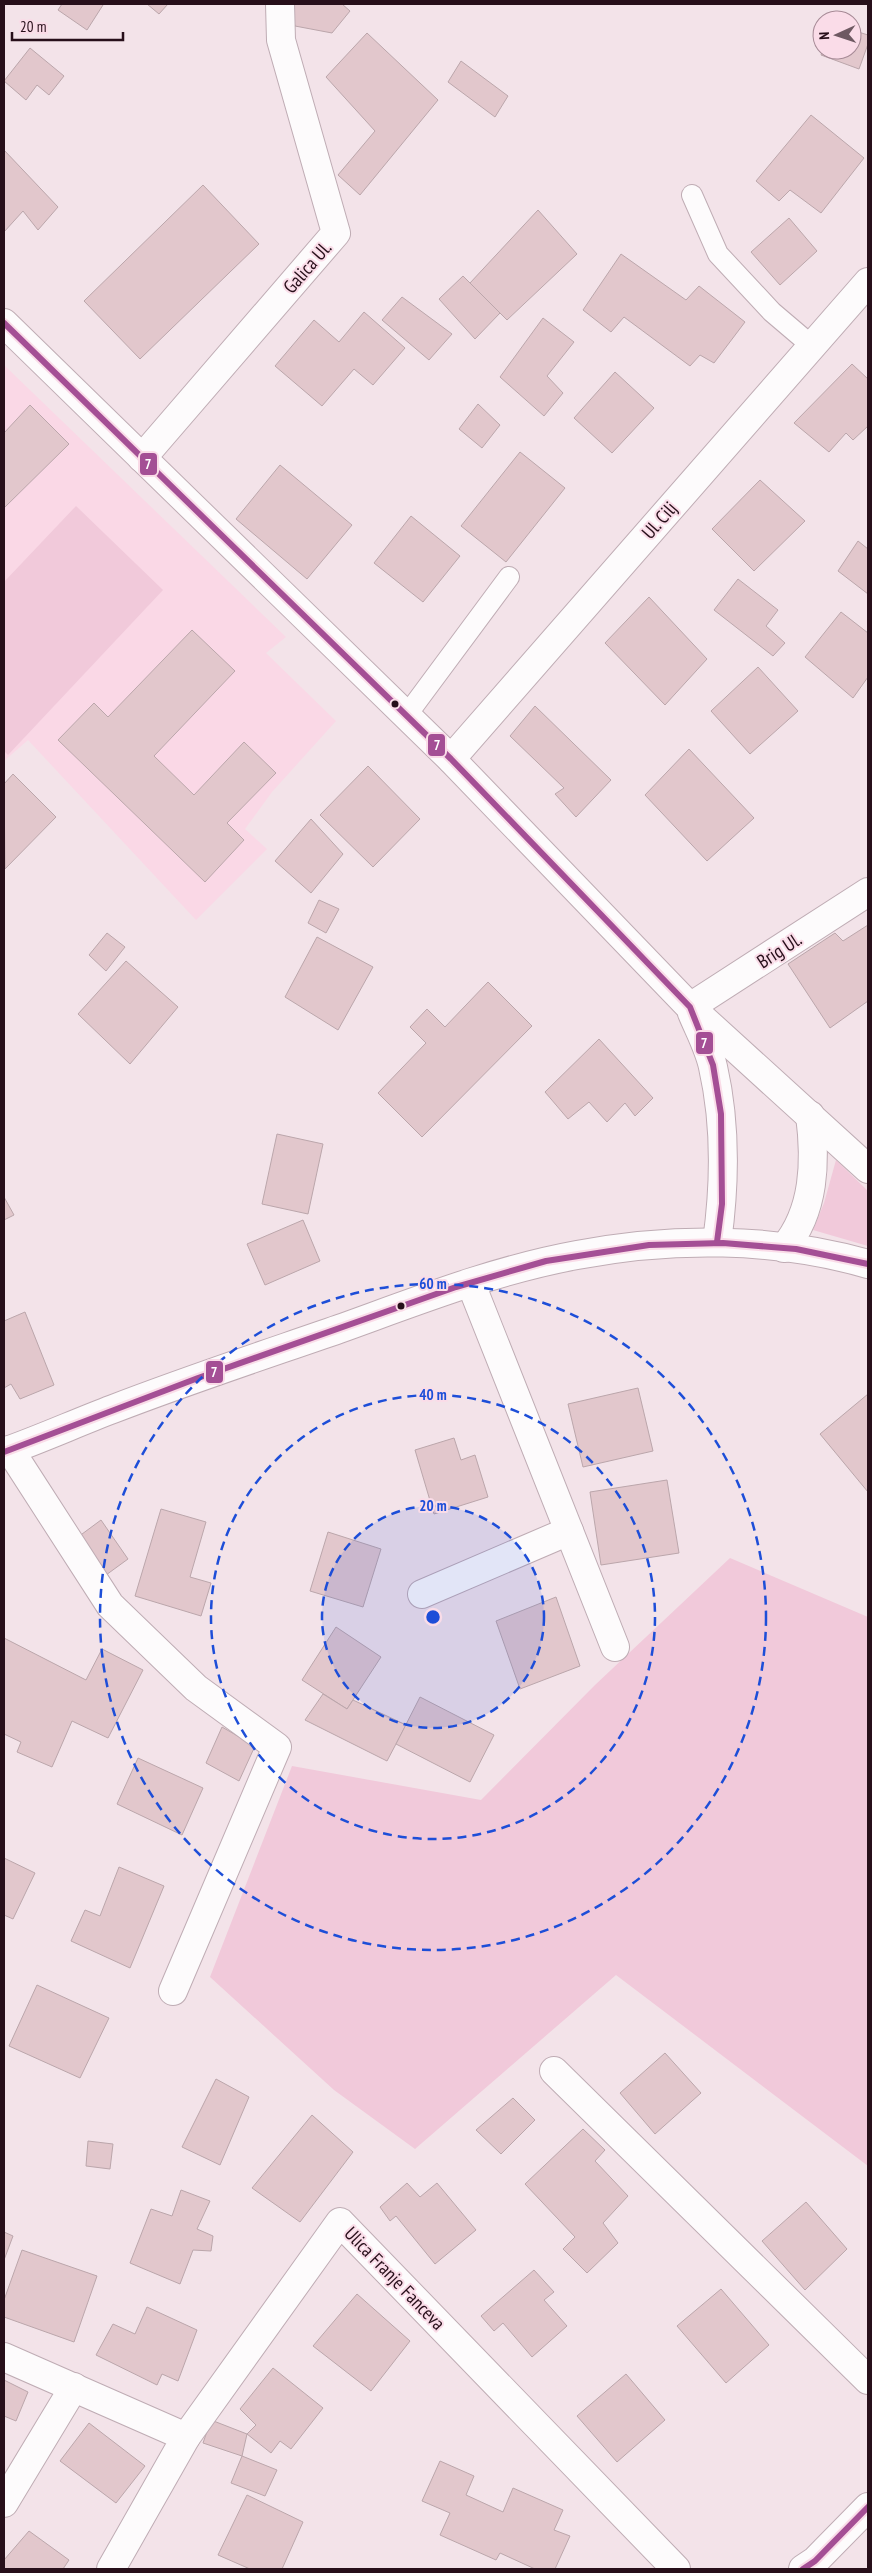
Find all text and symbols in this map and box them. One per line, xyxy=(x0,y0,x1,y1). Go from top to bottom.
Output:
scale bar xyxy=(12,10,124,42)
north arrow xyxy=(812,10,862,60)
text: 20 m xyxy=(20,17,46,36)
text: N xyxy=(815,31,833,40)
street label: Galica Ul. xyxy=(278,236,336,298)
line badge: 7 xyxy=(139,452,158,476)
text: 7 xyxy=(145,455,152,473)
street label: Ul. Cilj xyxy=(636,496,682,544)
unlabelled marker xyxy=(390,699,400,709)
line badge: 7 xyxy=(427,733,446,757)
text: 7 xyxy=(434,736,441,754)
street label: Brig Ul. xyxy=(752,927,806,973)
line badge: 7 xyxy=(695,1031,714,1055)
text: 7 xyxy=(701,1034,708,1052)
text: 60 m xyxy=(419,1274,447,1293)
unlabelled marker xyxy=(396,1301,406,1311)
line badge: 7 xyxy=(205,1360,224,1384)
text: 7 xyxy=(211,1363,218,1381)
text: 40 m xyxy=(419,1385,447,1404)
text: 20 m xyxy=(419,1496,447,1515)
centre of rings xyxy=(424,1608,442,1626)
street label: Ulica Franje Fanceva xyxy=(340,2221,450,2335)

